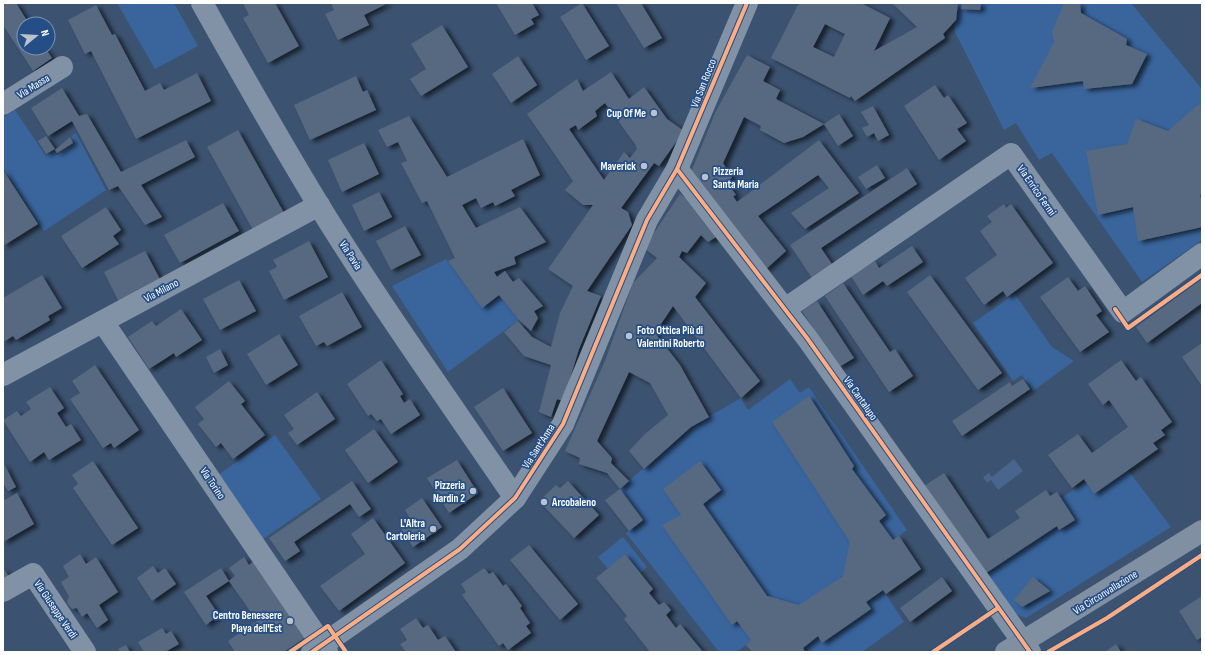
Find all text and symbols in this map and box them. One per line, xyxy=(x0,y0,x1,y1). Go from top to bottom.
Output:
north arrow xyxy=(16,16,56,56)
text: N xyxy=(38,28,52,38)
street label: Via San Rocco xyxy=(688,57,719,109)
street label: Via Massa xyxy=(15,71,52,101)
place label: Cup Of Me xyxy=(607,107,646,120)
marker: Cup Of Me xyxy=(649,108,659,118)
place label: Maverick xyxy=(601,160,636,173)
marker: Maverick xyxy=(639,161,649,171)
street label: Via Enrico Fermi xyxy=(1014,162,1059,218)
place label: Pizzeria Santa Maria xyxy=(713,165,759,191)
marker: Pizzeria Santa Maria xyxy=(700,172,710,182)
street label: Via Pavia xyxy=(336,238,365,272)
street label: Via Milano xyxy=(142,276,181,305)
place label: Foto Ottica Più di Valentini Roberto xyxy=(637,324,705,350)
marker: Foto Ottica Più di Valentini Roberto xyxy=(624,331,634,341)
street label: Via Cantalupo xyxy=(841,374,881,423)
street label: Via Sant'Anna xyxy=(519,422,558,471)
street label: Via Torino xyxy=(197,465,228,502)
place label: Pizzeria Nardin 2 xyxy=(433,479,465,505)
marker: Pizzeria Nardin 2 xyxy=(468,486,478,496)
place label: Arcobaleno xyxy=(551,496,596,509)
marker: Arcobaleno xyxy=(539,497,549,507)
place label: L'Altra Cartoleria xyxy=(386,517,425,543)
marker: L'Altra Cartoleria xyxy=(428,524,438,534)
street label: Via Circonvallazione xyxy=(1071,567,1140,617)
street label: Via Giuseppe Verdi xyxy=(31,578,80,641)
place label: Centro Benessere Playa dell'Est xyxy=(213,609,282,635)
marker: Centro Benessere Playa dell'Est xyxy=(285,616,295,626)

